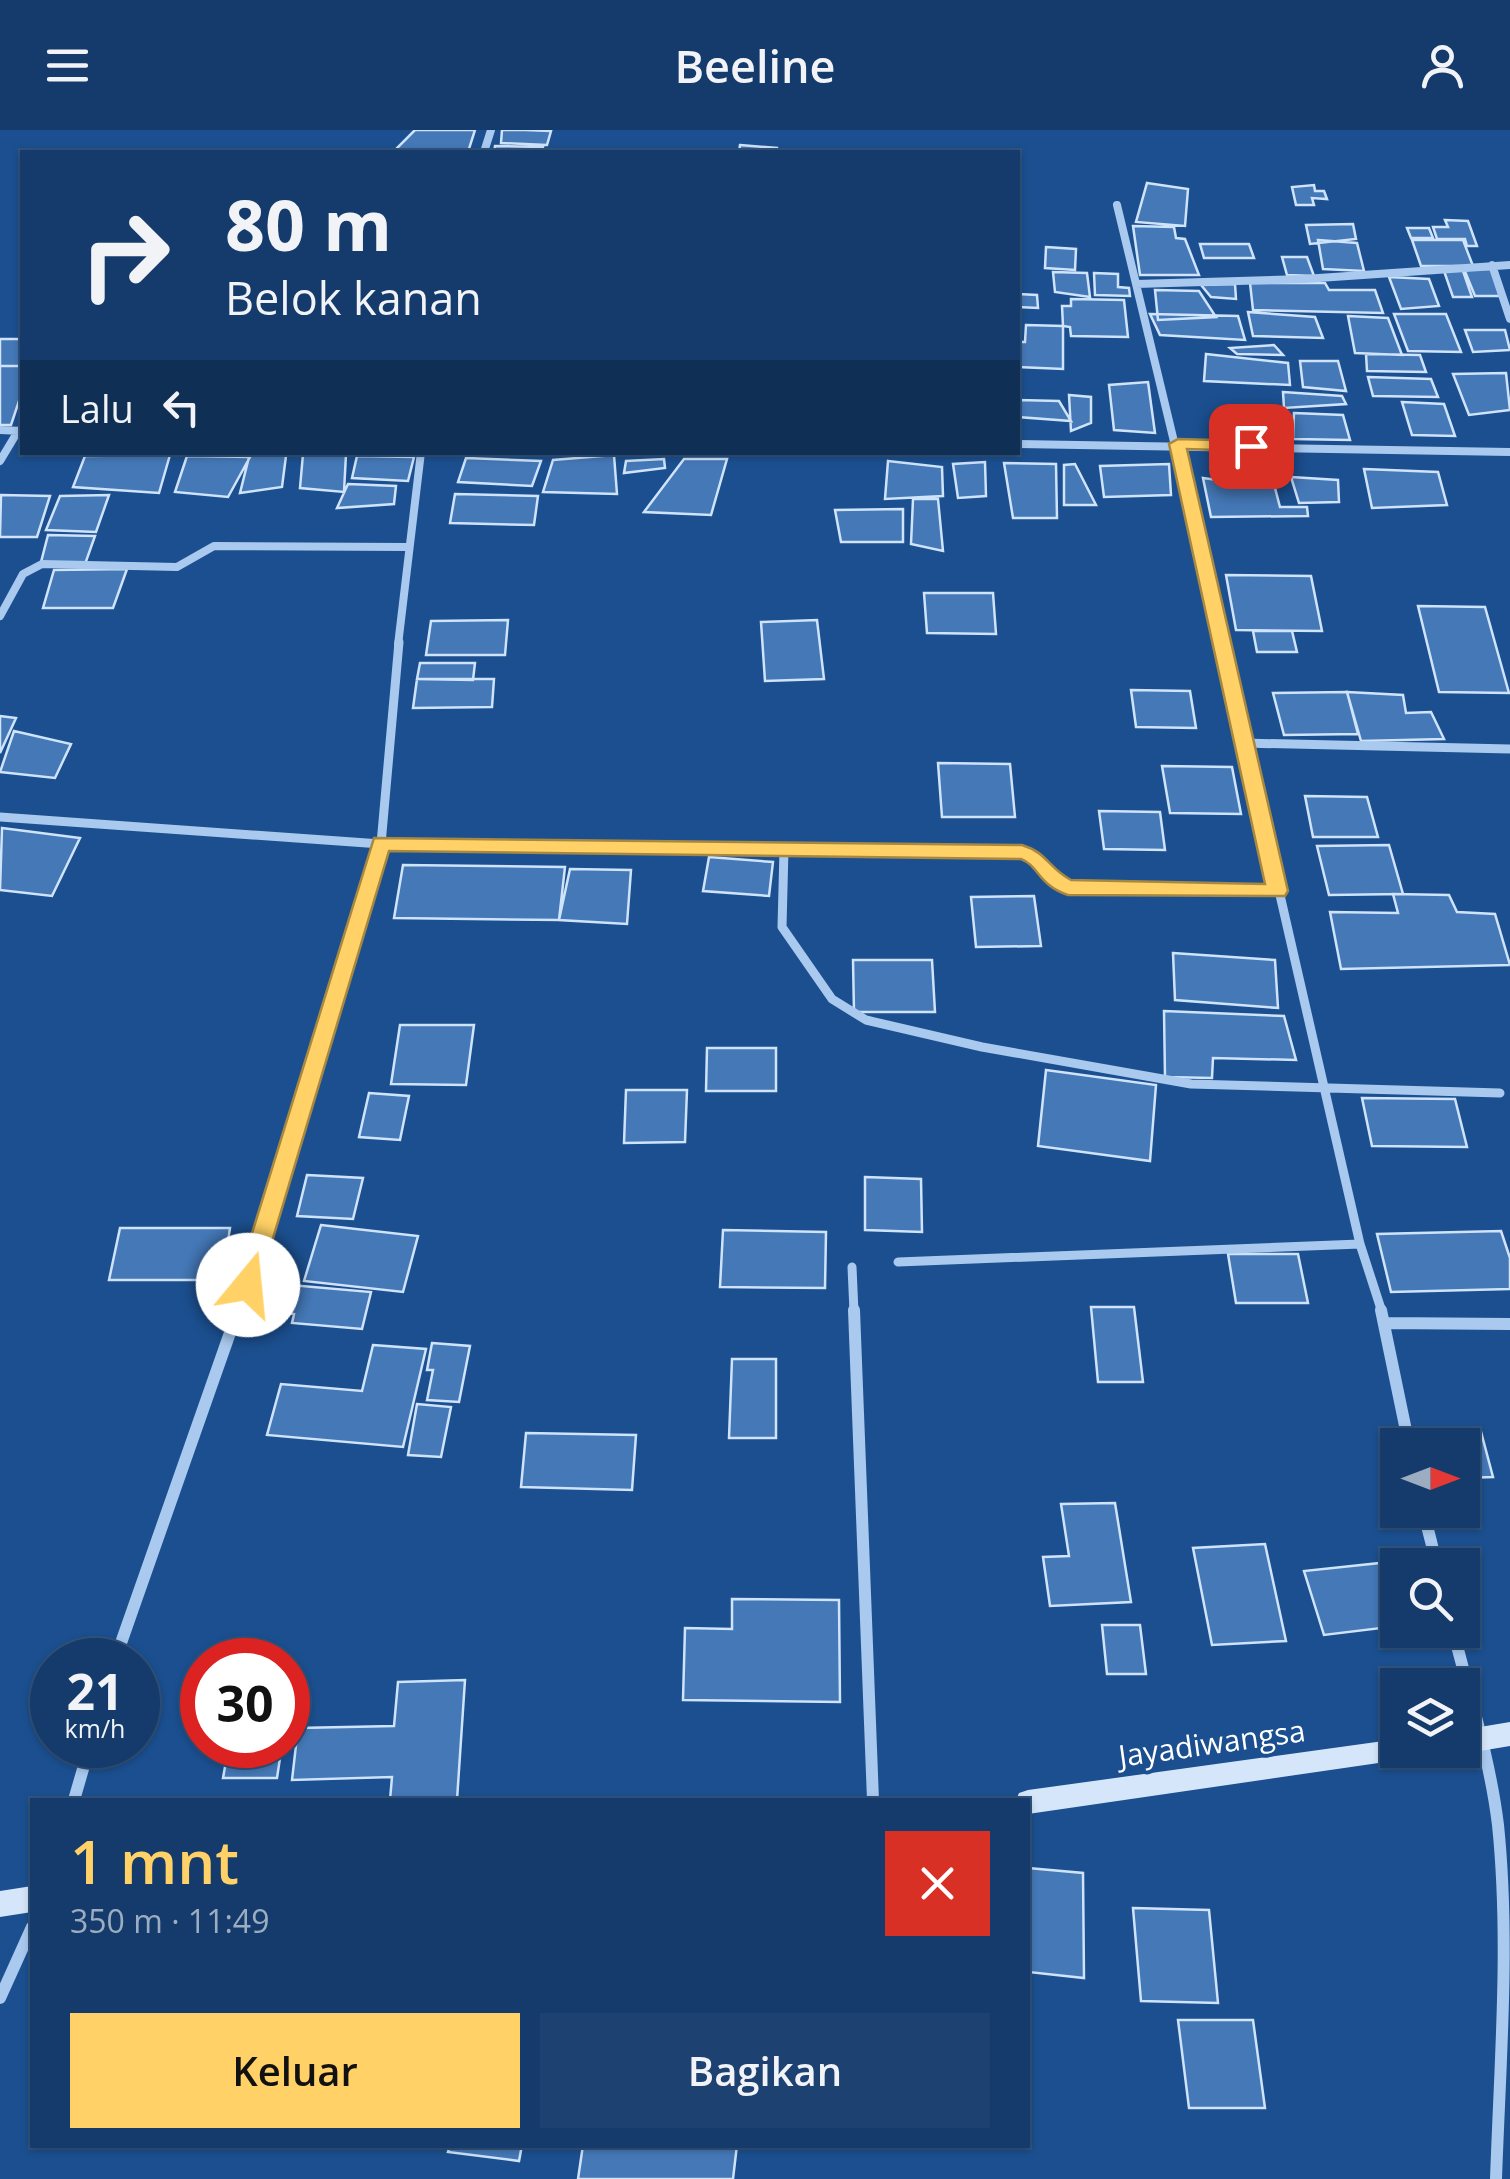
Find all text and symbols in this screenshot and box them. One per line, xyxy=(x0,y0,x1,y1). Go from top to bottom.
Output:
text: Beeline xyxy=(674,35,836,96)
icon: menu xyxy=(40,38,95,93)
icon: person xyxy=(1415,38,1470,93)
text: 80 m xyxy=(225,176,392,272)
icon: right xyxy=(60,190,190,320)
text: Belok kanan xyxy=(225,267,482,328)
icon: left xyxy=(154,380,209,435)
text: Lalu xyxy=(60,382,134,434)
pin xyxy=(1209,404,1294,489)
icon: arrive xyxy=(1224,419,1279,474)
position arrow xyxy=(196,1233,300,1337)
north arrow xyxy=(1380,1428,1480,1528)
map controls xyxy=(1380,1428,1480,1768)
button: search xyxy=(1380,1548,1480,1648)
speed limit sign: 30 xyxy=(180,1638,310,1768)
text: 21 xyxy=(66,1657,124,1725)
button: layers xyxy=(1380,1668,1480,1768)
street label: Jayadiwangsa xyxy=(1113,1709,1308,1776)
text: km/h xyxy=(65,1711,125,1745)
text: 1 mnt xyxy=(70,1820,239,1902)
button: close xyxy=(885,1831,990,1936)
text: 350 m · 11:49 xyxy=(70,1899,269,1942)
button: Keluar xyxy=(70,2013,520,2128)
button: Bagikan xyxy=(540,2013,990,2128)

